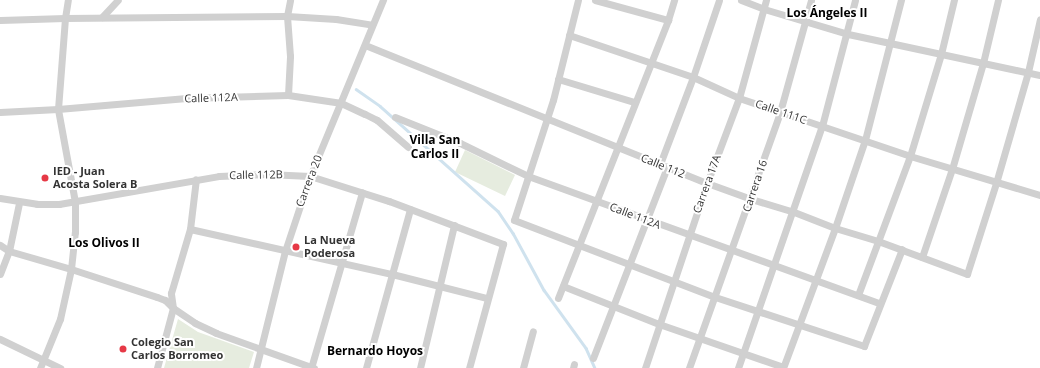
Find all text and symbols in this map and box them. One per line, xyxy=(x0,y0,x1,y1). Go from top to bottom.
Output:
district label: Los Ángeles II xyxy=(786,6,868,20)
street label: Calle 112A xyxy=(184,90,238,106)
street label: Calle 111C xyxy=(754,97,808,127)
district label: Villa San Carlos II xyxy=(410,133,460,161)
street label: Calle 112 xyxy=(639,151,687,181)
street label: Carrera 20 xyxy=(293,153,325,209)
street label: Carrera 17A xyxy=(690,153,724,215)
street label: Carrera 16 xyxy=(740,158,770,214)
place label: IED - Juan Acosta Solera B xyxy=(53,165,137,191)
street label: Calle 112B xyxy=(229,168,283,182)
marker: IED - Juan Acosta Solera B xyxy=(40,173,50,183)
street label: Calle 112A xyxy=(608,200,662,232)
place label: La Nueva Poderosa xyxy=(304,234,355,260)
district label: Los Olivos II xyxy=(68,236,140,250)
marker: La Nueva Poderosa xyxy=(291,242,301,252)
place label: Colegio San Carlos Borromeo xyxy=(131,336,223,362)
marker: Colegio San Carlos Borromeo xyxy=(118,344,128,354)
district label: Bernardo Hoyos xyxy=(327,344,423,358)

